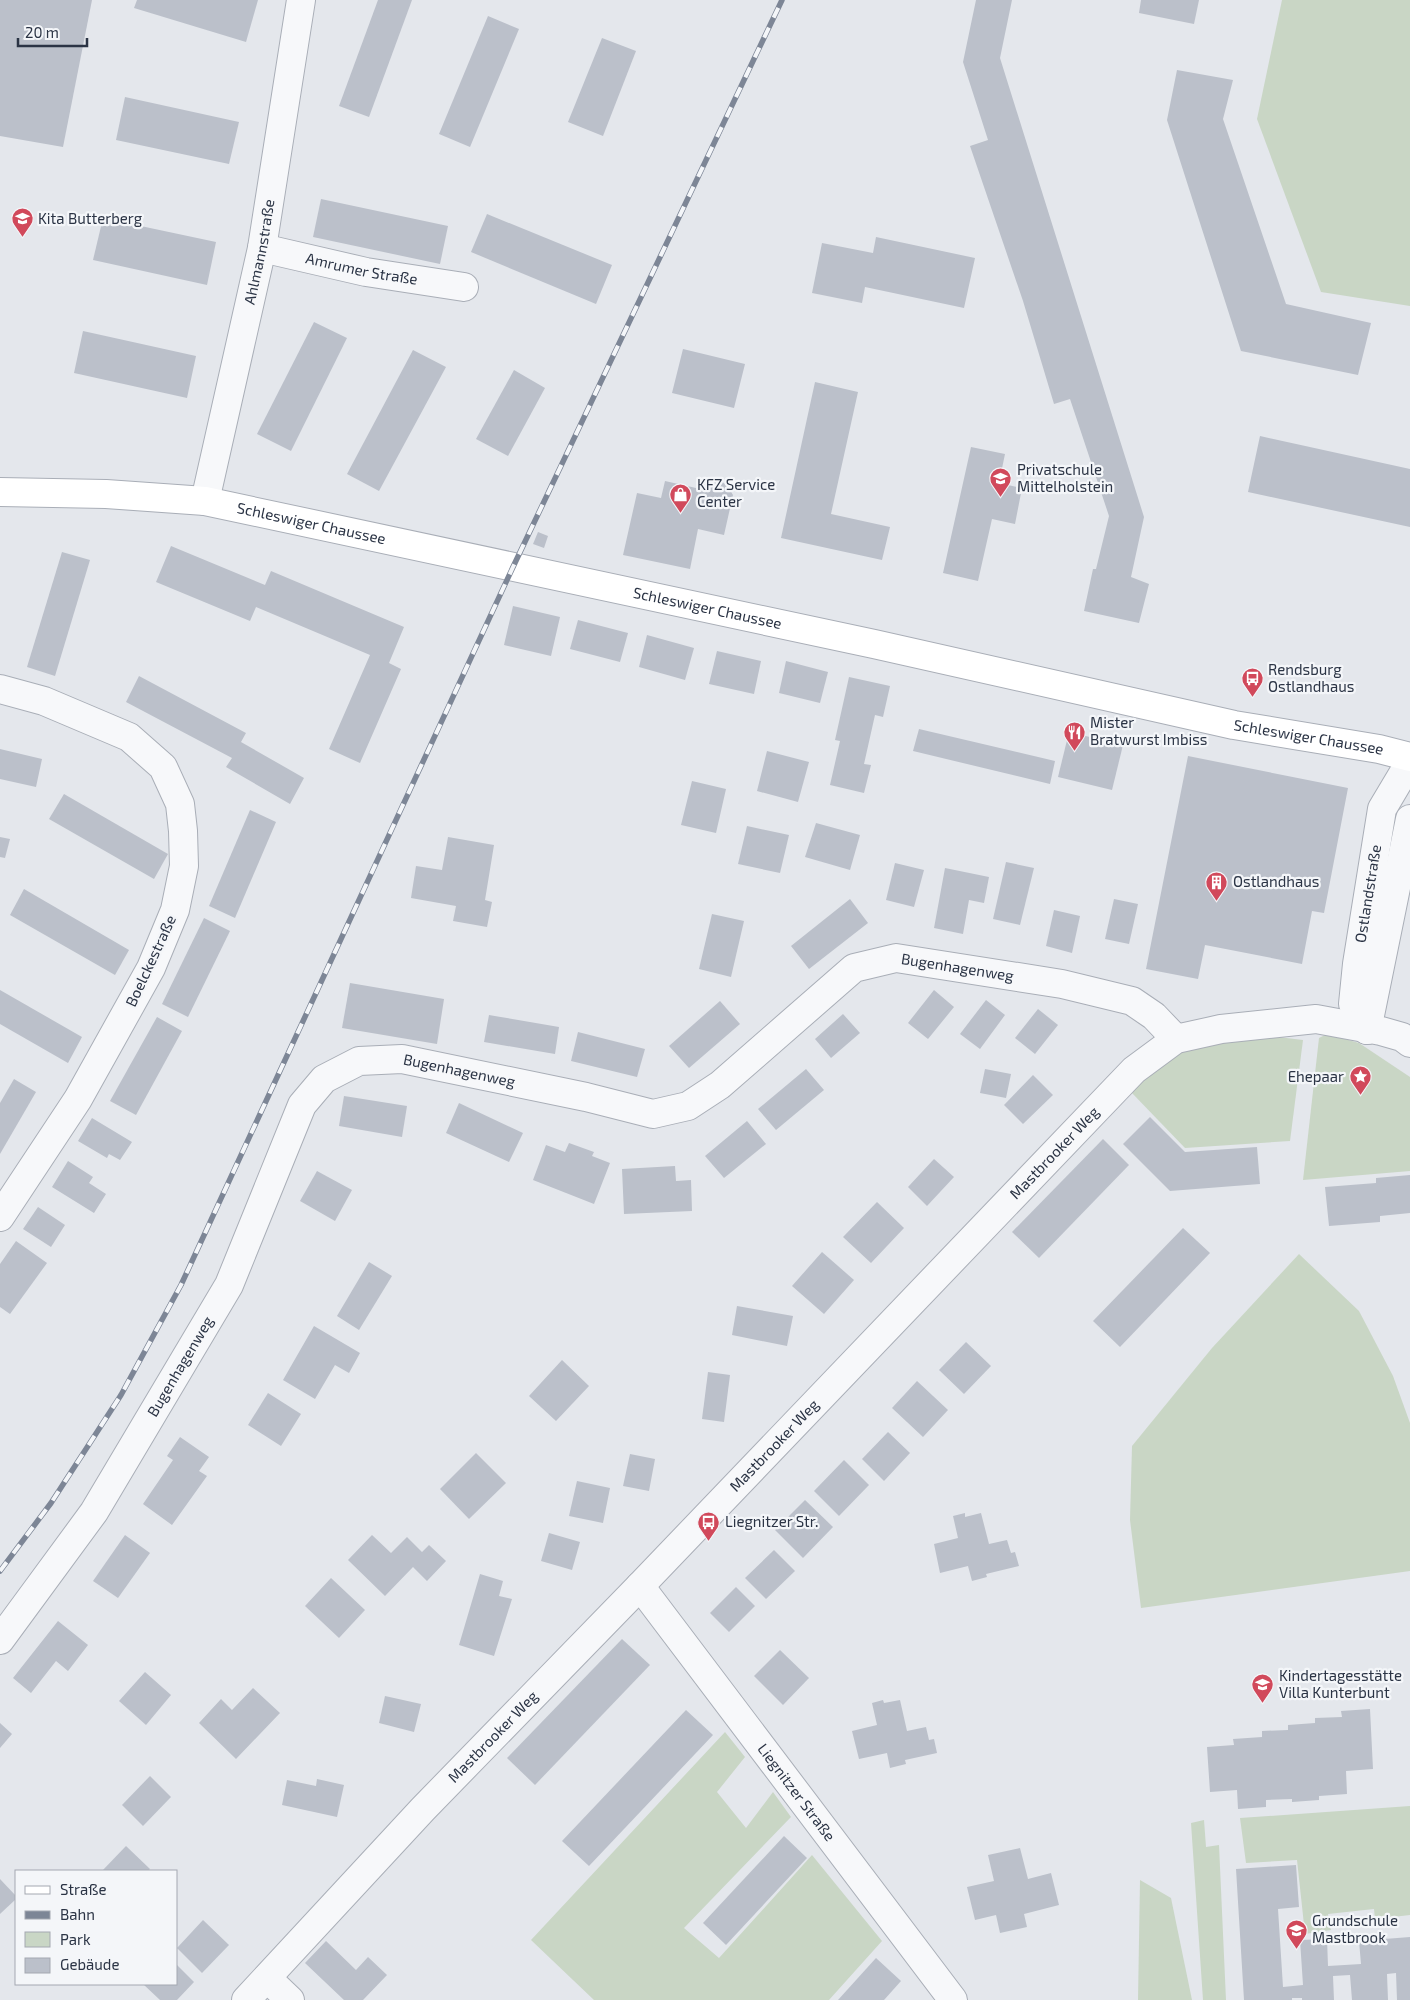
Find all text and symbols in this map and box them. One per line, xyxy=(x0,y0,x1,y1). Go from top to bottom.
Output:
scale bar xyxy=(18,15,86,47)
text: 20 m xyxy=(25,23,59,41)
street label: Ahlmannstraße xyxy=(240,198,278,306)
school or university icon: Kita Butterberg xyxy=(10,207,34,238)
place label: Kita Butterberg xyxy=(38,209,143,227)
street label: Amrumer Straße xyxy=(304,248,419,288)
place label: Privatschule Mittelholstein xyxy=(1017,460,1113,495)
school or university icon: Privatschule Mittelholstein xyxy=(989,467,1013,498)
place label: KFZ Service Center xyxy=(697,475,775,510)
shop icon: KFZ Service Center xyxy=(669,482,693,513)
street label: Schleswiger Chaussee xyxy=(236,498,388,547)
street label: Schleswiger Chaussee xyxy=(632,583,784,632)
place label: Rendsburg Ostlandhaus xyxy=(1268,660,1354,695)
bus stop icon: Rendsburg Ostlandhaus xyxy=(1240,667,1264,698)
place label: Mister Bratwurst Imbiss xyxy=(1090,713,1207,748)
street label: Schleswiger Chaussee xyxy=(1232,715,1386,758)
restaurant icon: Mister Bratwurst Imbiss xyxy=(1062,720,1086,751)
street label: Ostlandstraße xyxy=(1351,843,1384,944)
building icon: Ostlandhaus xyxy=(1205,870,1229,901)
place label: Ostlandhaus xyxy=(1233,872,1319,890)
street label: Boelckestraße xyxy=(121,912,179,1009)
street label: Bugenhagenweg xyxy=(900,949,1016,984)
street label: Bugenhagenweg xyxy=(402,1050,518,1090)
place icon: Ehepaar xyxy=(1348,1065,1372,1096)
place label: Ehepaar xyxy=(1288,1067,1344,1085)
street label: Mastbrooker Weg xyxy=(1005,1102,1103,1202)
street label: Bugenhagenweg xyxy=(143,1312,217,1420)
street label: Mastbrooker Weg xyxy=(725,1395,822,1495)
bus stop icon: Liegnitzer Str. xyxy=(697,1510,721,1541)
place label: Liegnitzer Str. xyxy=(725,1512,818,1530)
place label: Kindertagesstätte Villa Kunterbunt xyxy=(1279,1666,1402,1701)
school or university icon: Kindertagesstätte Villa Kunterbunt xyxy=(1251,1673,1275,1704)
street label: Mastbrooker Weg xyxy=(444,1686,541,1786)
street label: Liegnitzer Straße xyxy=(754,1740,840,1844)
legend xyxy=(15,1870,178,1985)
text: Straße xyxy=(60,1880,106,1898)
text: Bahn xyxy=(60,1905,95,1923)
place label: Grundschule Mastbrook xyxy=(1312,1911,1398,1946)
school or university icon: Grundschule Mastbrook xyxy=(1284,1918,1308,1949)
text: Park xyxy=(60,1930,91,1948)
text: Gebäude xyxy=(60,1955,119,1973)

